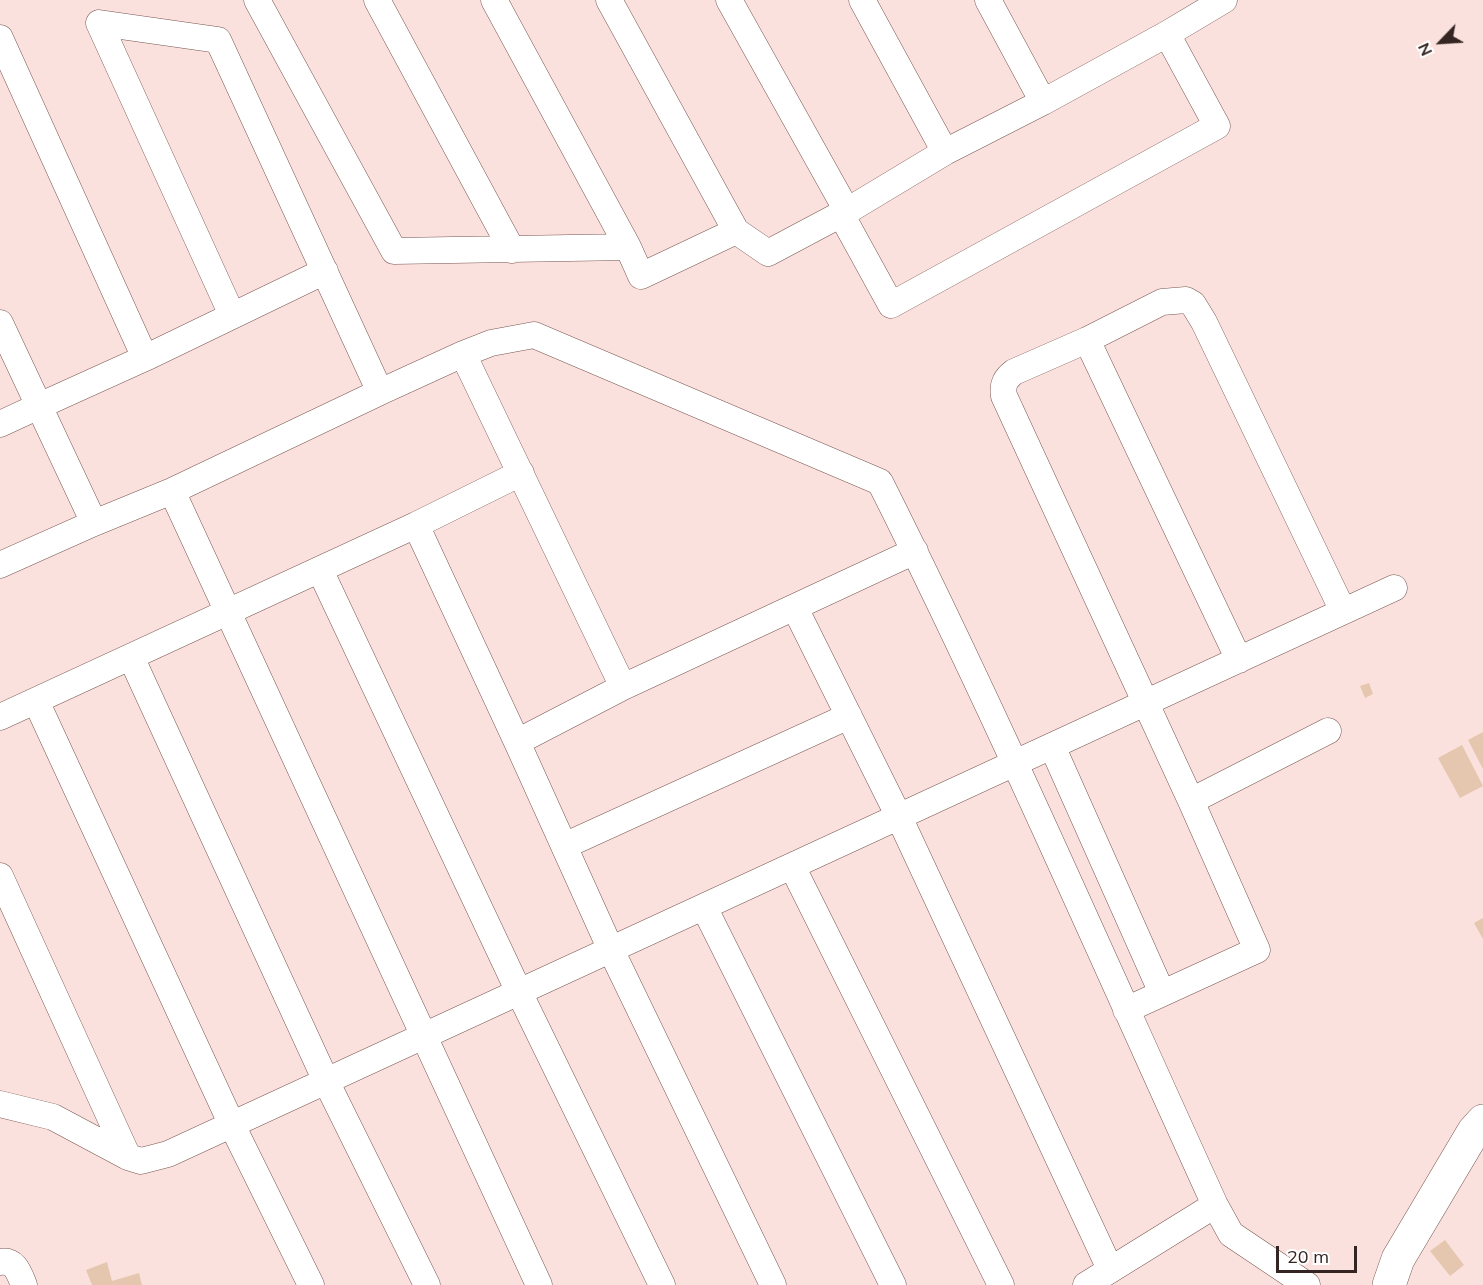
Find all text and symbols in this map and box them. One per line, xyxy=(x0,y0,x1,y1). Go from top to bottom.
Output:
north arrow xyxy=(1411,12,1471,72)
text: N xyxy=(1413,40,1436,59)
scale bar xyxy=(1279,1234,1360,1272)
text: 20 m xyxy=(1287,1245,1329,1268)

